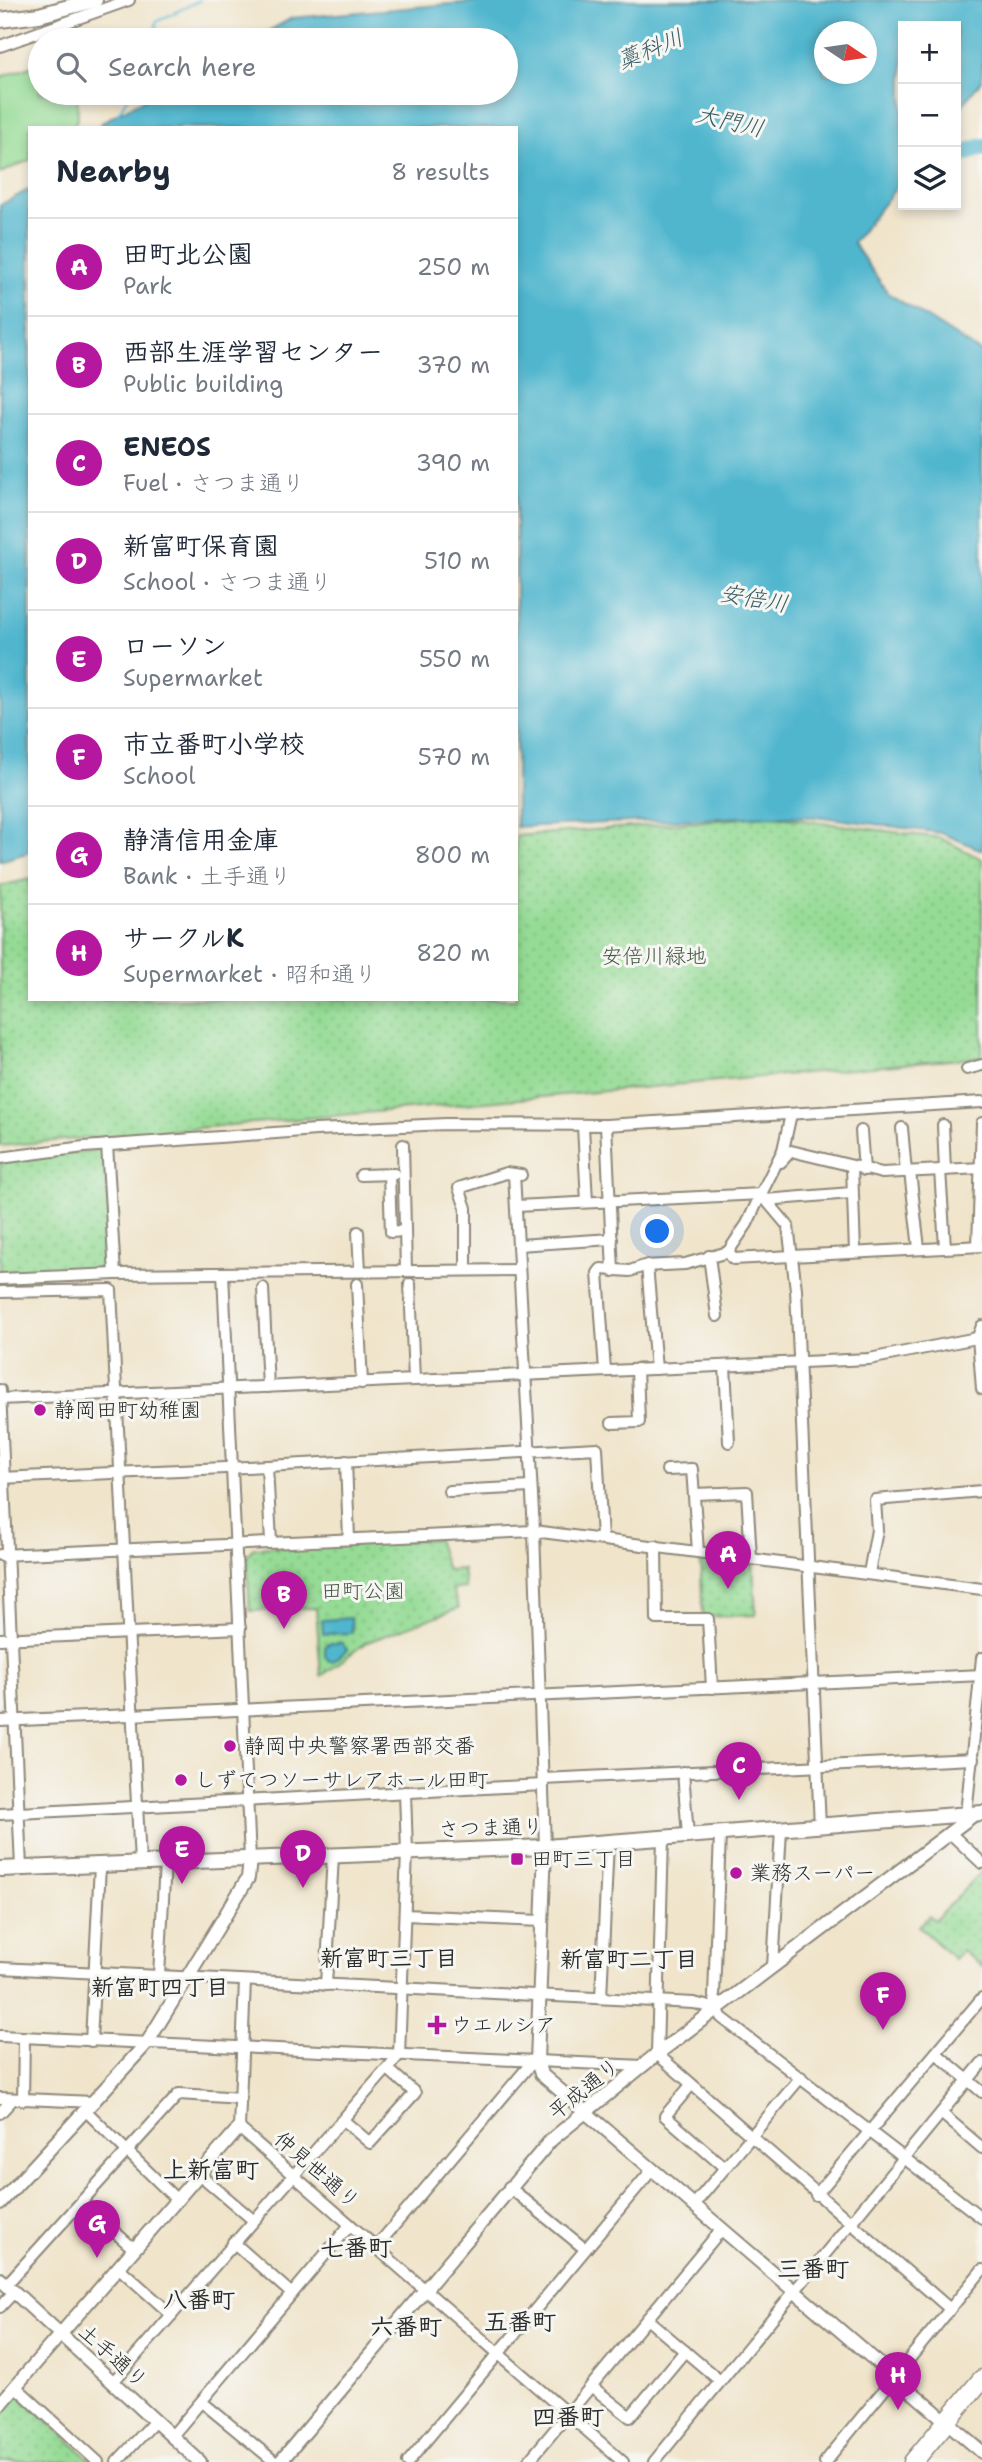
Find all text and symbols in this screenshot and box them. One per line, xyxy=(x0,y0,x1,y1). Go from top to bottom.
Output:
north arrow xyxy=(814,21,877,84)
map controls xyxy=(898,21,961,210)
button: + xyxy=(898,21,961,84)
water label: 藁科川 xyxy=(612,22,688,76)
search box xyxy=(28,28,518,105)
icon: search xyxy=(52,48,90,86)
text: Search here xyxy=(108,49,257,84)
button: − xyxy=(898,84,961,147)
water label: 大門川 xyxy=(693,99,767,143)
button: layers xyxy=(898,147,961,210)
text: Nearby xyxy=(56,151,171,192)
text: 8 results xyxy=(391,157,490,187)
text: 田町北公園 xyxy=(123,236,253,271)
text: A xyxy=(70,252,88,282)
text: 250 m xyxy=(417,252,490,282)
text: Park xyxy=(123,271,172,301)
text: 西部生涯学習センター xyxy=(123,334,383,369)
text: B xyxy=(72,350,86,380)
text: 370 m xyxy=(417,350,490,380)
text: Public building xyxy=(123,369,283,399)
text: ENEOS xyxy=(123,429,211,464)
text: C xyxy=(72,448,86,478)
text: 390 m xyxy=(416,448,490,478)
text: Fuel · さつま通り xyxy=(123,468,305,498)
text: 新富町保育園 xyxy=(123,528,279,563)
text: D xyxy=(71,546,87,576)
text: 510 m xyxy=(424,546,490,576)
text: School · さつま通り xyxy=(123,567,333,597)
water label: 安倍川 xyxy=(717,577,791,619)
text: ローソン xyxy=(123,628,227,663)
text: E xyxy=(71,644,87,674)
text: 550 m xyxy=(419,644,490,674)
text: Supermarket xyxy=(123,663,263,693)
text: 市立番町小学校 xyxy=(123,726,305,761)
text: F xyxy=(72,742,86,772)
text: 570 m xyxy=(418,742,490,772)
text: School xyxy=(123,761,195,791)
text: 静清信用金庫 xyxy=(123,822,279,857)
text: G xyxy=(70,840,88,870)
text: 800 m xyxy=(415,840,490,870)
text: Bank · 土手通り xyxy=(123,861,292,891)
text: サークルK xyxy=(123,920,244,955)
text: H xyxy=(71,938,87,968)
text: 820 m xyxy=(416,938,490,968)
park label: 安倍川緑地 xyxy=(602,942,707,970)
text: Supermarket · 昭和通り xyxy=(123,959,377,989)
your location xyxy=(640,1214,674,1248)
place label: 静岡田町幼稚園 xyxy=(54,1396,201,1424)
marker: 静岡田町幼稚園 xyxy=(32,1402,48,1418)
pin: A xyxy=(705,1531,751,1589)
pin: B xyxy=(261,1571,307,1629)
park label: 田町公園 xyxy=(321,1577,405,1605)
place label: 静岡中央警察署西部交番 xyxy=(244,1732,475,1760)
marker: 静岡中央警察署西部交番 xyxy=(222,1738,238,1754)
pin: C xyxy=(716,1742,762,1800)
place label: しずてつソーサレアホール田町 xyxy=(195,1766,489,1794)
marker: しずてつソーサレアホール田町 xyxy=(173,1772,189,1788)
street label: さつま通り xyxy=(438,1812,544,1844)
pin: E xyxy=(159,1826,205,1884)
pin: D xyxy=(280,1830,326,1888)
place label: 田町三丁目 xyxy=(531,1845,636,1873)
marker: 田町三丁目 xyxy=(509,1851,525,1867)
place label: 業務スーパー xyxy=(750,1859,875,1887)
marker: 業務スーパー xyxy=(728,1865,744,1881)
district label: 新富町三丁目 xyxy=(320,1943,458,1973)
district label: 新富町二丁目 xyxy=(560,1944,698,1974)
district label: 新富町四丁目 xyxy=(91,1972,229,2002)
pin: F xyxy=(860,1972,906,2030)
place label: ウエルシア xyxy=(451,2011,556,2039)
marker: ウエルシア xyxy=(429,2017,445,2033)
street label: 平成通り xyxy=(543,2052,625,2126)
street label: 仲見世通り xyxy=(268,2125,366,2215)
district label: 上新富町 xyxy=(163,2154,259,2186)
pin: G xyxy=(74,2200,120,2258)
district label: 七番町 xyxy=(320,2232,392,2264)
district label: 三番町 xyxy=(777,2253,849,2285)
district label: 八番町 xyxy=(163,2284,235,2316)
district label: 五番町 xyxy=(484,2306,556,2338)
district label: 六番町 xyxy=(370,2311,442,2343)
street label: 土手通り xyxy=(72,2317,154,2395)
pin: H xyxy=(875,2352,921,2410)
district label: 四番町 xyxy=(532,2401,604,2433)

